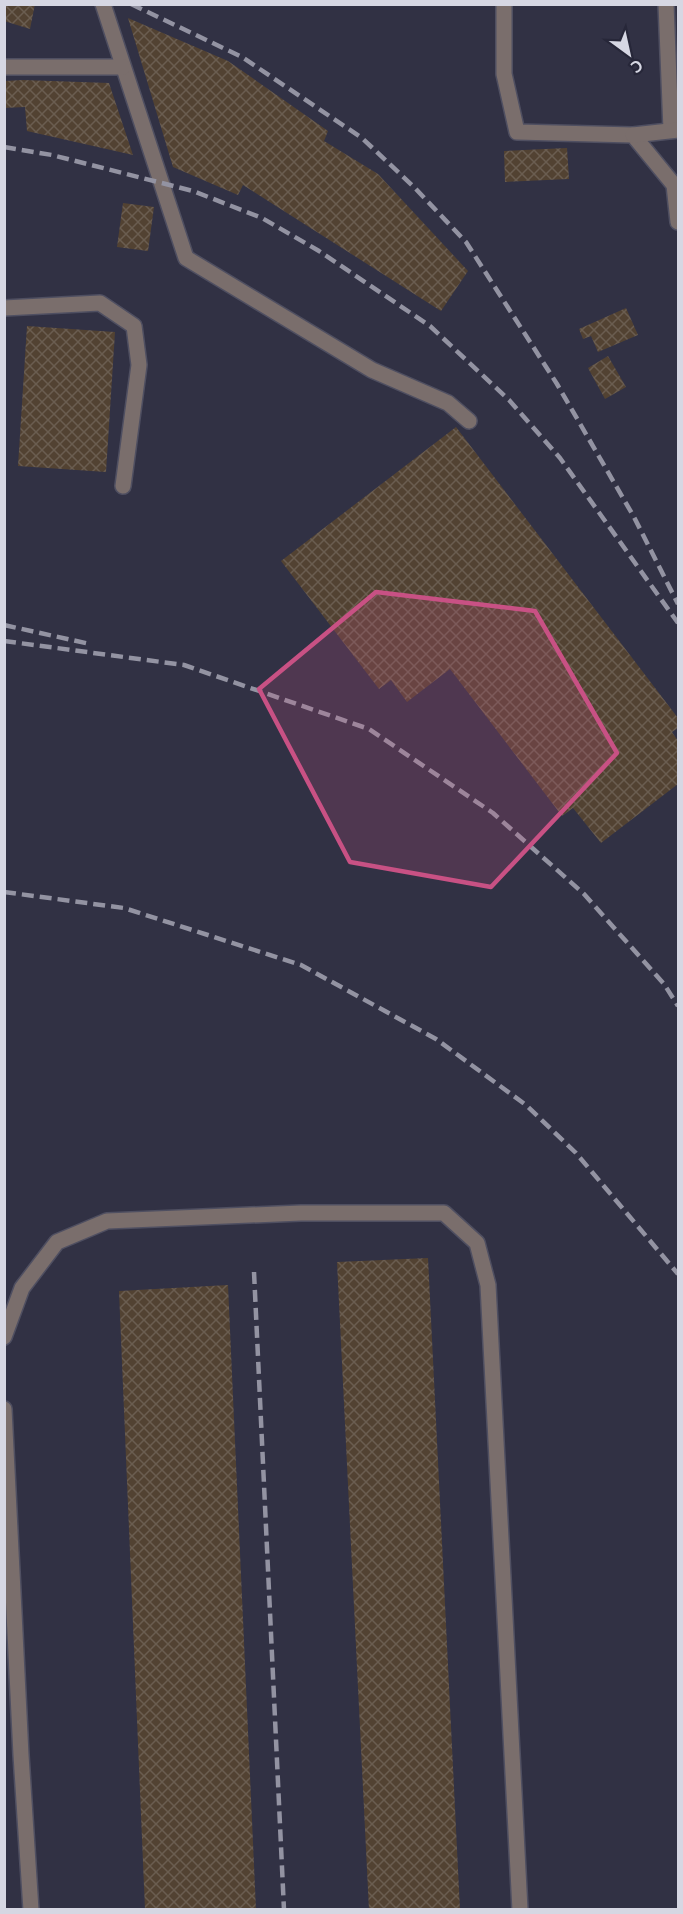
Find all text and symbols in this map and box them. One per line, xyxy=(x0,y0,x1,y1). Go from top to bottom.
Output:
north arrow xyxy=(599,24,659,84)
text: С xyxy=(628,56,646,77)

